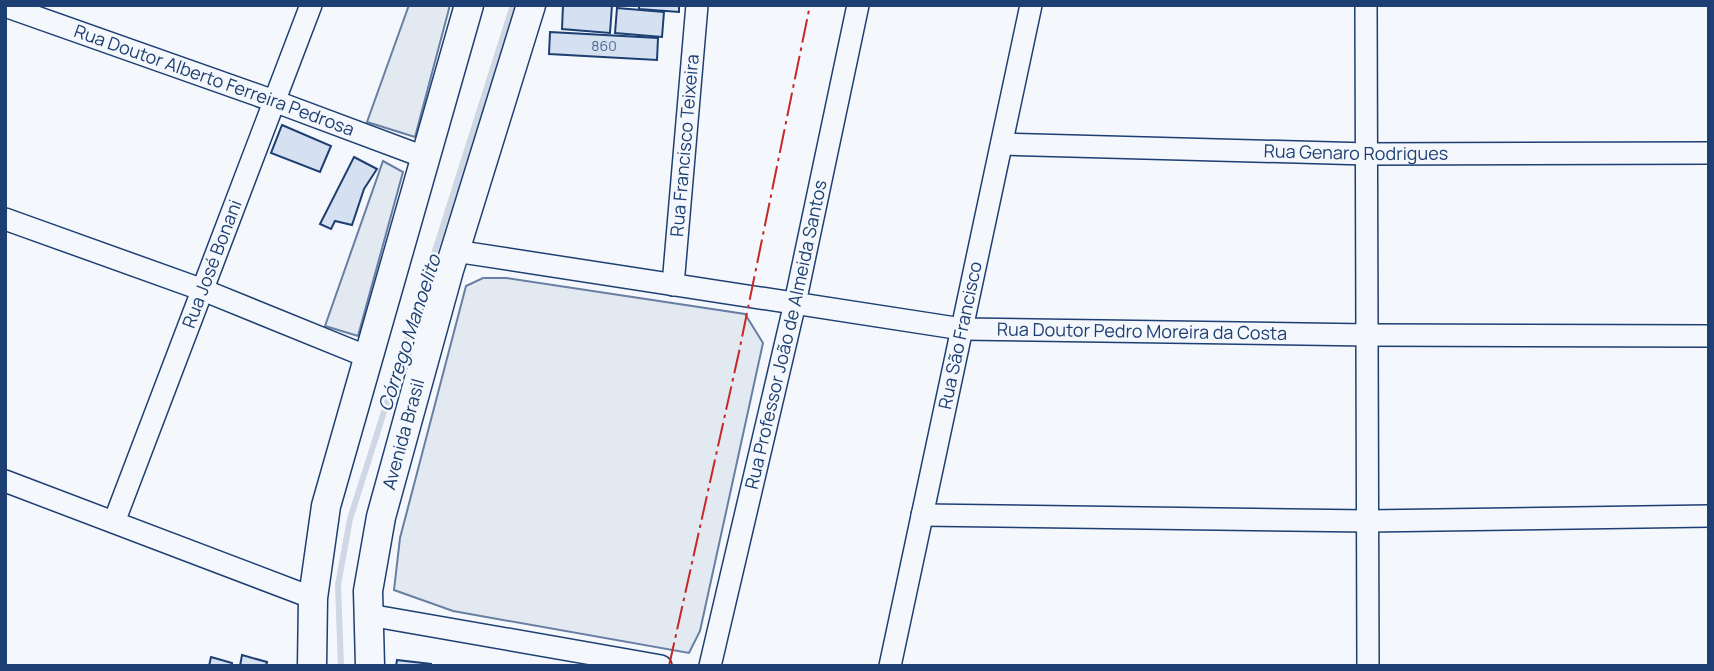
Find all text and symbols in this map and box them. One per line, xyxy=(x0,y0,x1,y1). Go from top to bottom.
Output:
street label: Rua Doutor Alberto Ferreira Pedrosa xyxy=(71,18,358,141)
house number: 860 xyxy=(591,36,617,55)
street label: Rua Francisco Teixeira xyxy=(664,53,704,238)
street label: Rua Genaro Rodrigues xyxy=(1263,138,1448,165)
street label: Rua Professor João de Almeida Santos xyxy=(739,178,832,491)
street label: Rua José Bonani xyxy=(176,196,247,331)
water label: Córrego Manoelito xyxy=(371,250,447,415)
street label: Rua São Francisco xyxy=(932,259,987,411)
street label: Rua Doutor Pedro Moreira da Costa xyxy=(997,317,1287,345)
street label: Avenida Brasil xyxy=(376,376,430,492)

